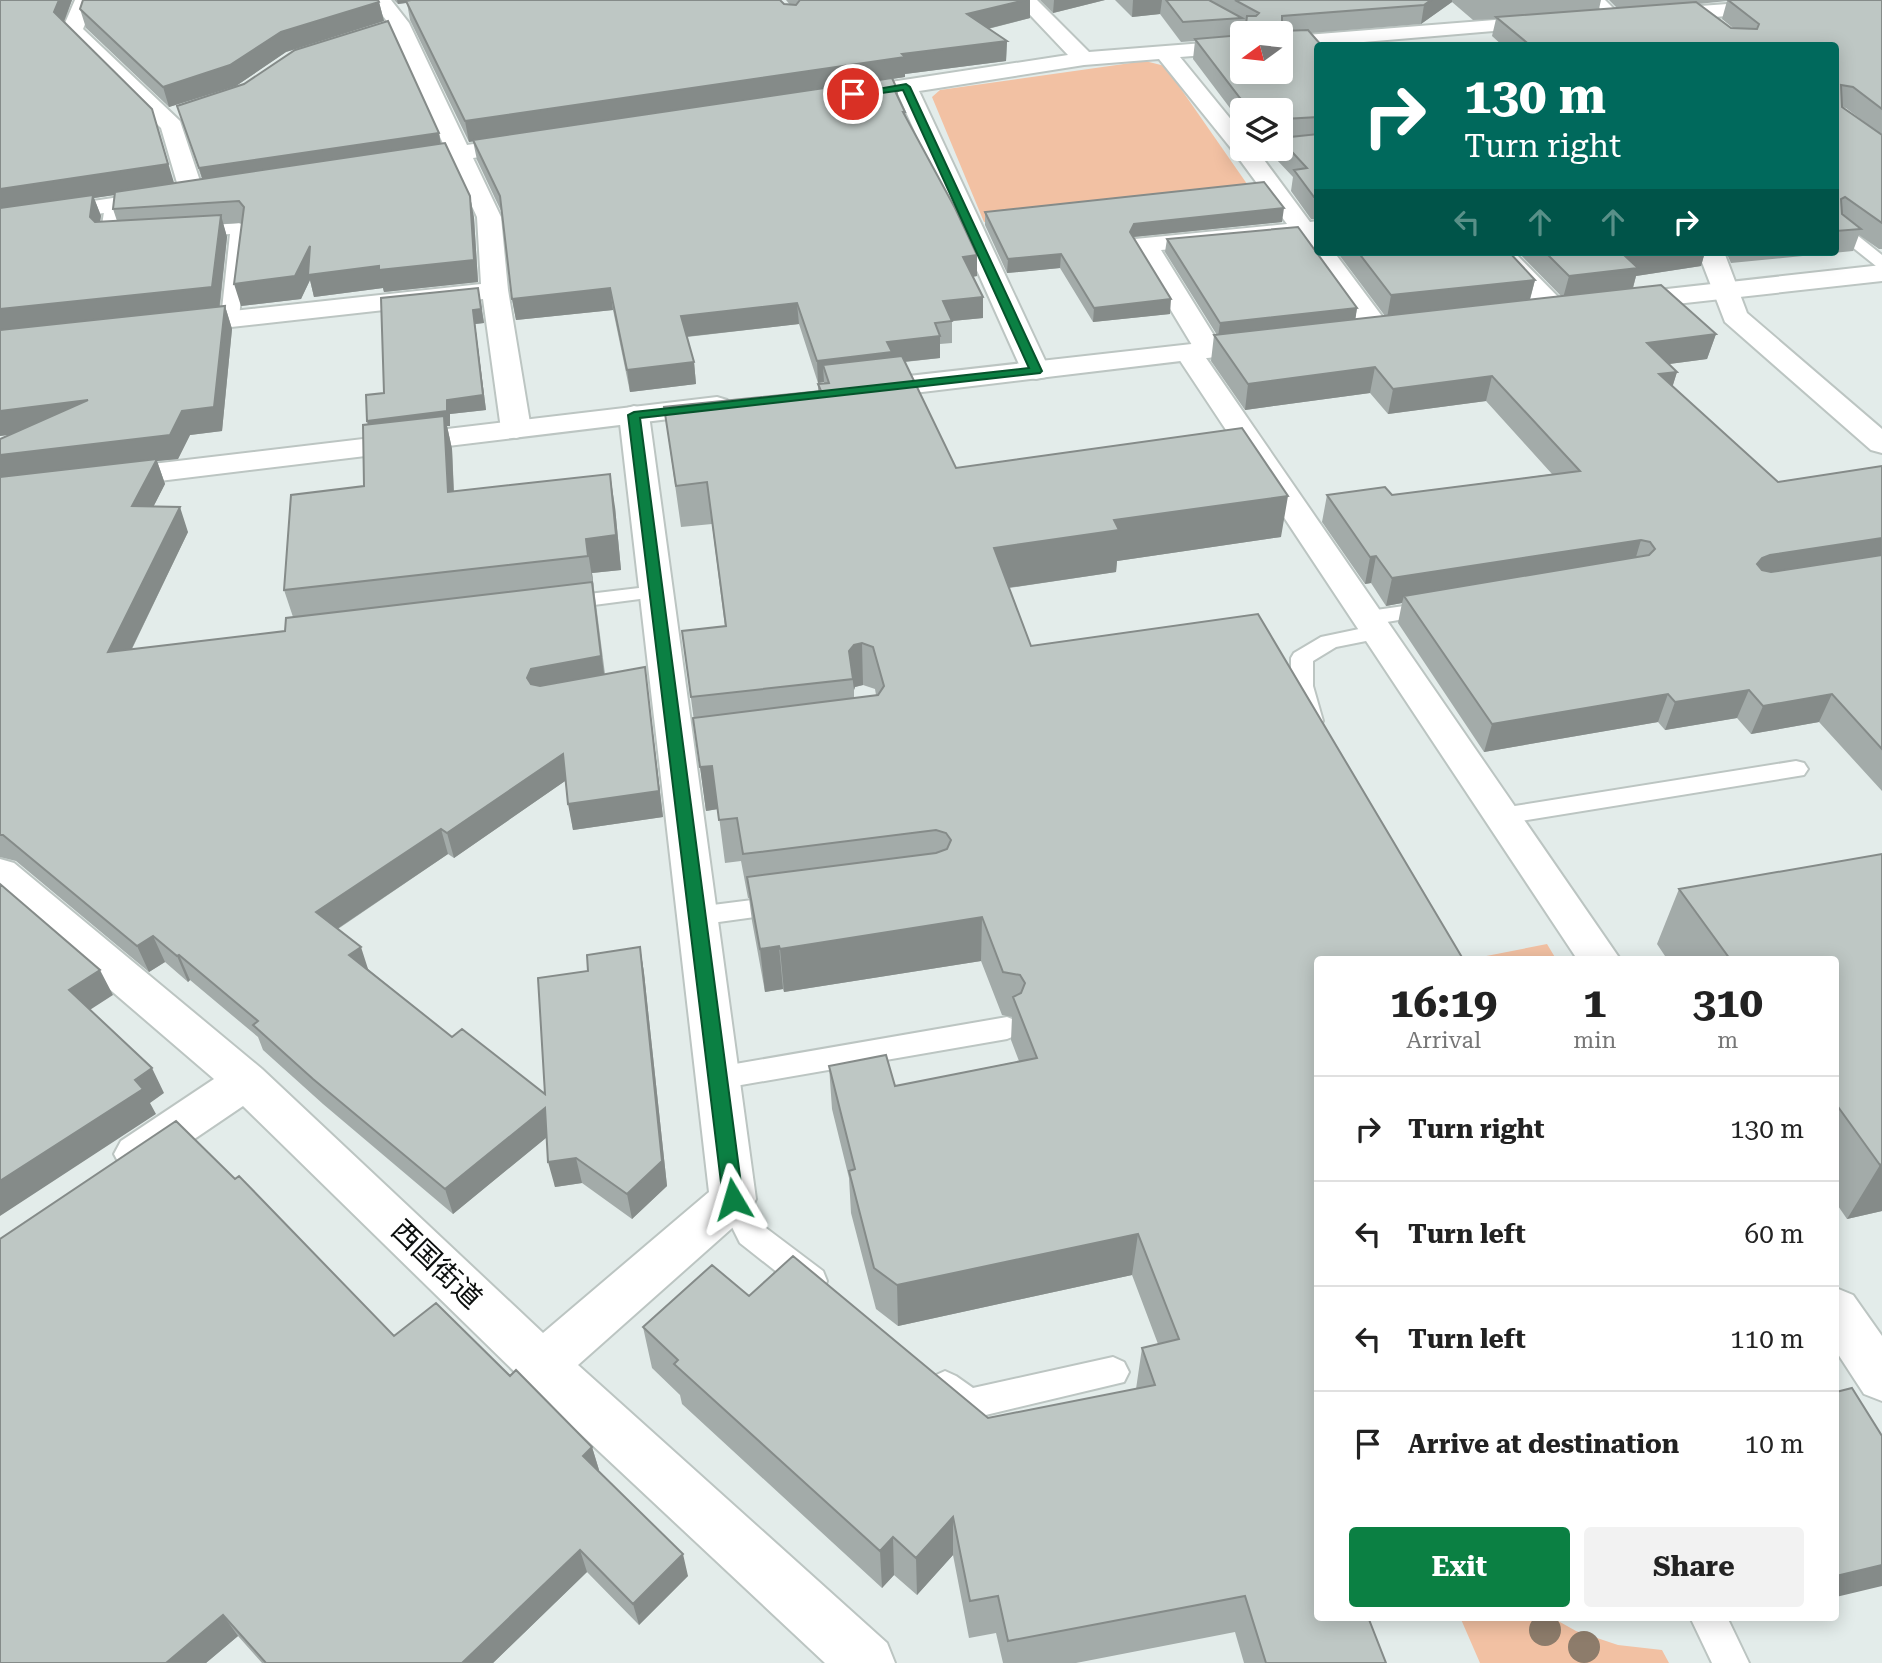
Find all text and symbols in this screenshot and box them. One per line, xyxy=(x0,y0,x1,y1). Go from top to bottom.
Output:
north arrow xyxy=(1230,21,1293,84)
map controls xyxy=(1230,21,1293,161)
pin xyxy=(823,64,883,124)
text: 130 m xyxy=(1464,68,1606,125)
icon: right xyxy=(1349,70,1440,161)
icon: arrive xyxy=(834,75,872,113)
button: layers xyxy=(1230,98,1293,161)
text: Turn right xyxy=(1464,127,1621,165)
icon: left xyxy=(1448,203,1486,241)
icon: ahead xyxy=(1521,203,1559,241)
icon: ahead xyxy=(1594,203,1632,241)
icon: right xyxy=(1667,203,1705,241)
text: 16:19 xyxy=(1390,978,1497,1027)
text: 1 xyxy=(1583,978,1607,1027)
text: 310 xyxy=(1692,978,1763,1027)
text: Arrival xyxy=(1406,1027,1481,1054)
text: min xyxy=(1573,1027,1616,1054)
text: m xyxy=(1717,1027,1738,1054)
icon: right xyxy=(1349,1110,1387,1148)
text: Turn right xyxy=(1408,1114,1544,1144)
text: 130 m xyxy=(1730,1114,1804,1144)
position arrow xyxy=(696,1162,770,1236)
street label: 西国街道 xyxy=(385,1214,488,1315)
icon: left xyxy=(1349,1215,1387,1253)
text: Turn left xyxy=(1408,1219,1526,1249)
text: 60 m xyxy=(1745,1219,1804,1249)
icon: left xyxy=(1349,1320,1387,1358)
text: Turn left xyxy=(1408,1324,1526,1354)
text: 110 m xyxy=(1730,1324,1804,1354)
icon: arrive xyxy=(1349,1425,1387,1463)
text: Arrive at destination xyxy=(1408,1429,1679,1459)
text: 10 m xyxy=(1745,1429,1804,1459)
button: Exit xyxy=(1349,1527,1570,1607)
button: Share xyxy=(1584,1527,1804,1607)

